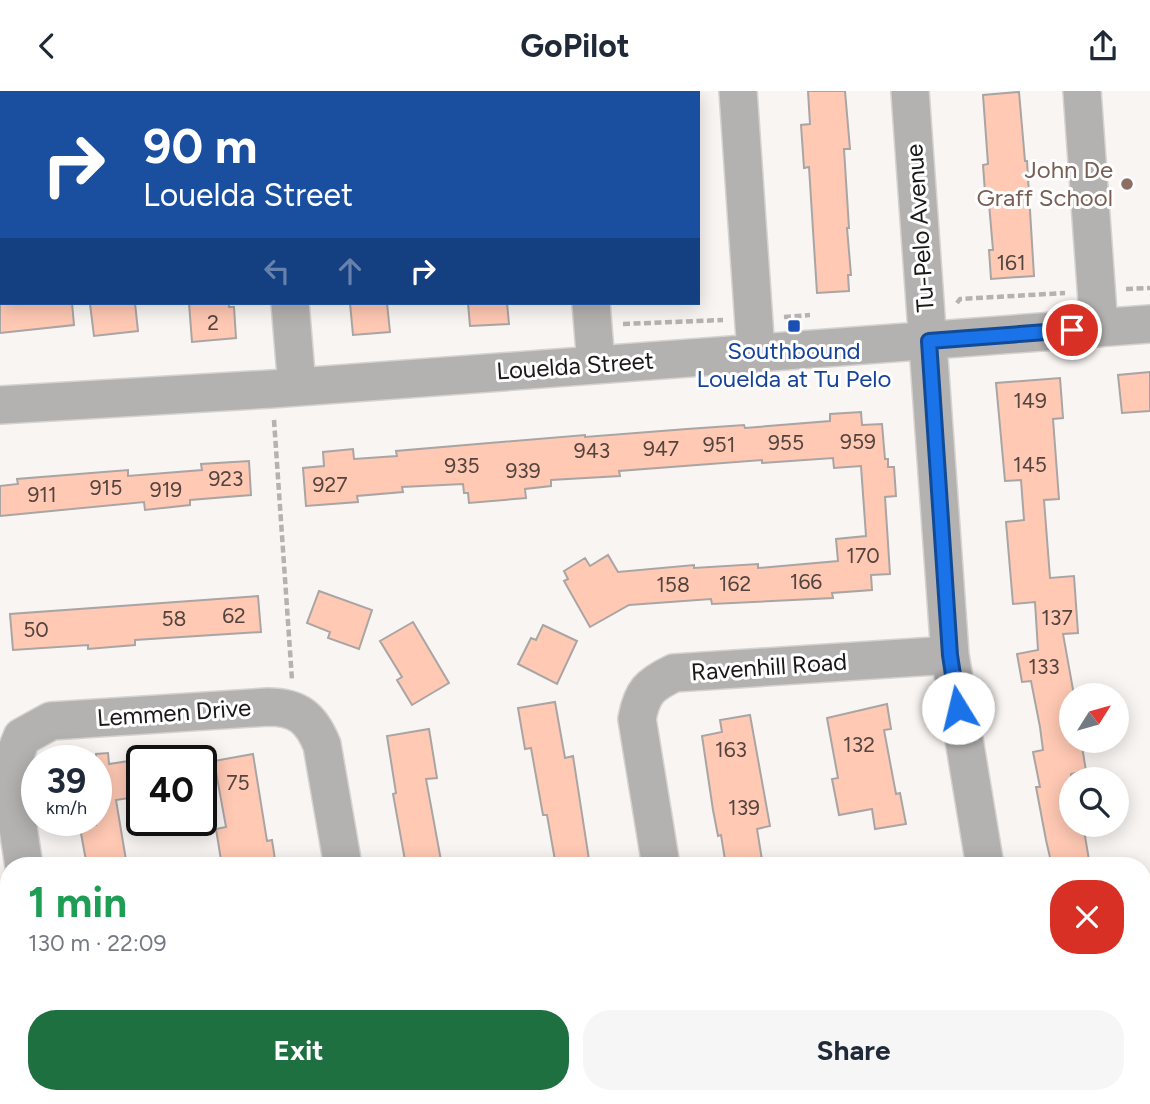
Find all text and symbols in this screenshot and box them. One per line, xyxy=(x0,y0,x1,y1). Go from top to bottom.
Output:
icon: back xyxy=(28,27,66,65)
text: GoPilot xyxy=(520,27,630,65)
icon: share xyxy=(1084,27,1122,65)
text: 90 m xyxy=(143,116,258,175)
icon: right xyxy=(28,119,119,210)
street label: Tu-Pelo Avenue xyxy=(899,143,940,313)
place label: John De Graff School xyxy=(977,155,1113,212)
text: Louelda Street xyxy=(143,176,353,214)
marker: John De Graff School xyxy=(1119,176,1135,192)
house number: 161 xyxy=(996,250,1026,275)
icon: left xyxy=(258,252,296,290)
icon: ahead xyxy=(331,252,369,290)
icon: right xyxy=(404,252,442,290)
pin xyxy=(1042,300,1102,360)
house number: 2 xyxy=(207,310,219,335)
icon: arrive xyxy=(1053,311,1091,349)
marker: Southbound Louelda at Tu Pelo xyxy=(786,318,802,334)
place label: Southbound Louelda at Tu Pelo xyxy=(696,336,892,393)
street label: Louelda Street xyxy=(495,346,655,385)
house number: 149 xyxy=(1013,388,1047,413)
house number: 959 xyxy=(840,429,876,454)
house number: 955 xyxy=(768,430,804,455)
house number: 951 xyxy=(703,432,735,457)
house number: 947 xyxy=(643,436,679,461)
house number: 943 xyxy=(574,438,610,463)
house number: 145 xyxy=(1013,452,1047,477)
house number: 935 xyxy=(444,453,480,478)
house number: 939 xyxy=(505,458,541,483)
house number: 923 xyxy=(208,466,244,491)
house number: 927 xyxy=(313,472,347,497)
house number: 915 xyxy=(90,475,122,500)
house number: 919 xyxy=(150,477,182,502)
house number: 911 xyxy=(27,482,57,507)
house number: 170 xyxy=(846,543,880,568)
house number: 166 xyxy=(790,569,822,594)
house number: 162 xyxy=(719,571,751,596)
house number: 158 xyxy=(656,572,690,597)
house number: 62 xyxy=(222,603,246,628)
house number: 137 xyxy=(1041,605,1073,630)
house number: 58 xyxy=(162,606,186,631)
house number: 50 xyxy=(23,617,49,642)
street label: Ravenhill Road xyxy=(690,647,848,686)
house number: 133 xyxy=(1028,654,1060,679)
position arrow xyxy=(921,671,995,745)
north arrow xyxy=(1059,683,1129,753)
map controls xyxy=(1059,683,1129,837)
street label: Lemmen Drive xyxy=(96,693,252,732)
house number: 132 xyxy=(843,732,875,757)
house number: 163 xyxy=(715,737,747,762)
speed limit sign: 40 xyxy=(126,745,217,836)
text: 39 xyxy=(47,760,86,802)
button: search xyxy=(1059,767,1129,837)
house number: 75 xyxy=(226,770,250,795)
house number: 139 xyxy=(728,795,760,820)
text: km/h xyxy=(46,797,87,819)
text: 1 min xyxy=(28,877,127,928)
button: close xyxy=(1050,880,1124,954)
text: 130 m · 22:09 xyxy=(28,929,167,957)
button: Exit xyxy=(28,1010,569,1090)
button: Share xyxy=(583,1010,1124,1090)

